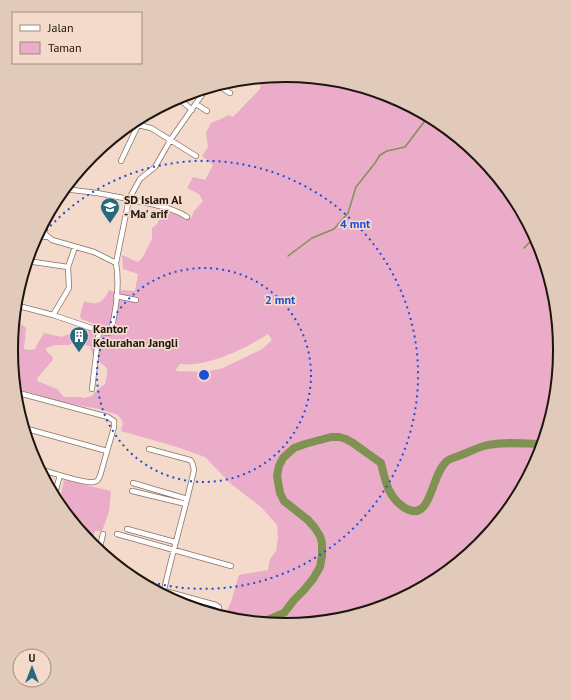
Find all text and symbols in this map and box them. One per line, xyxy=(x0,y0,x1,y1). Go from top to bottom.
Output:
legend xyxy=(12,12,142,64)
text: Jalan xyxy=(47,20,73,35)
text: Taman xyxy=(48,40,82,55)
place label: SD Islam Al - Ma' arif xyxy=(124,192,182,221)
school or university icon: SD Islam Al - Ma' arif xyxy=(99,196,121,224)
text: 4 mnt xyxy=(340,216,371,231)
text: 2 mnt xyxy=(265,292,296,307)
place label: Kantor Kelurahan Jangli xyxy=(93,321,178,350)
building icon: Kantor Kelurahan Jangli xyxy=(68,325,90,353)
centre of rings xyxy=(197,368,211,382)
north arrow xyxy=(12,648,52,688)
text: U xyxy=(29,651,36,665)

